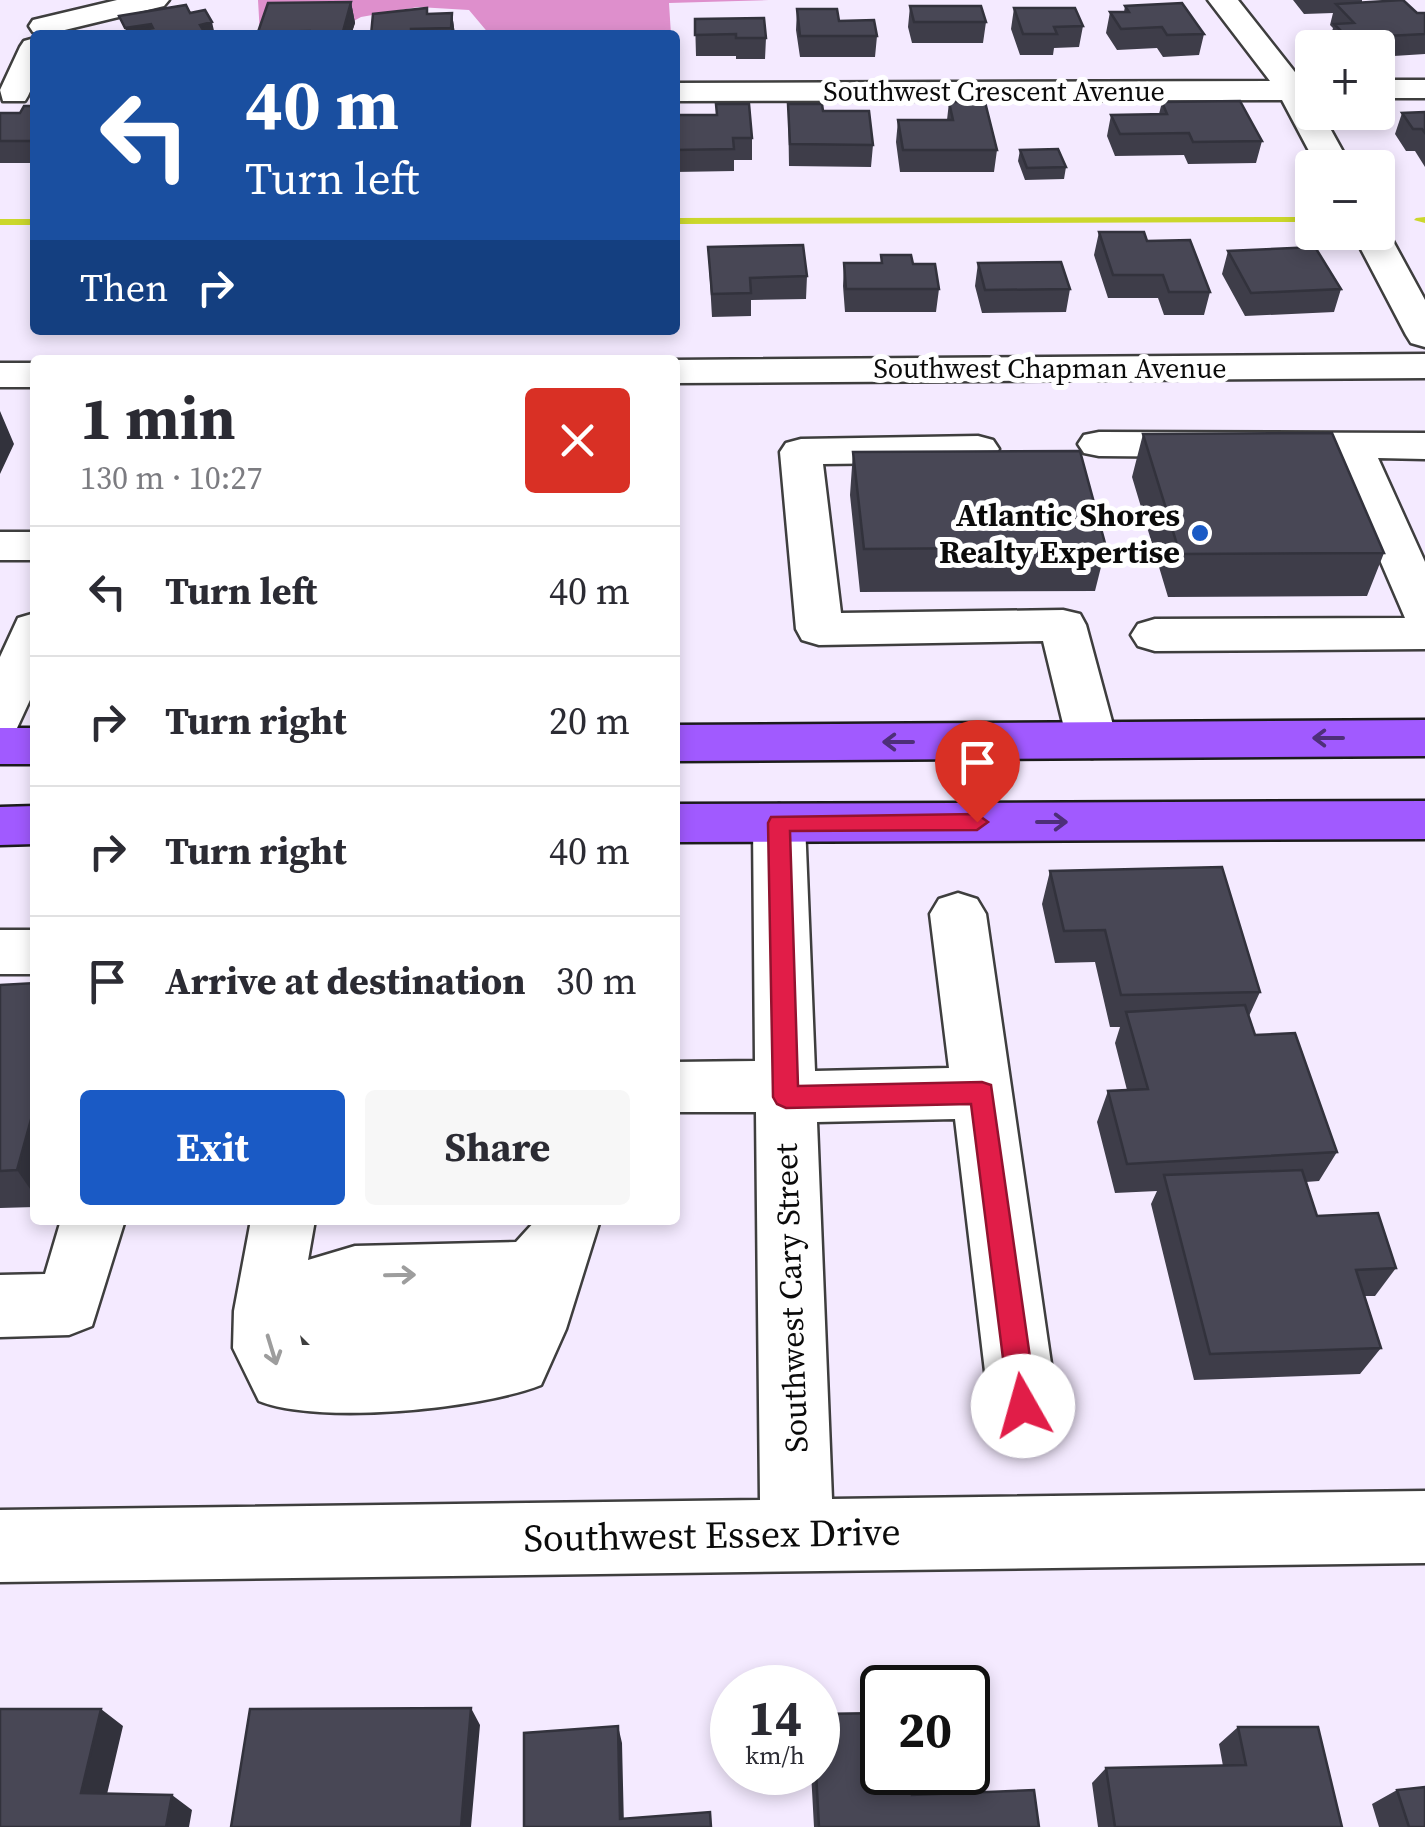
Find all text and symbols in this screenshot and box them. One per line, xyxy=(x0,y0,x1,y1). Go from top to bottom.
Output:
map controls xyxy=(1295,30,1395,250)
button: + xyxy=(1295,30,1395,130)
text: 40 m xyxy=(245,56,399,152)
icon: left xyxy=(80,70,210,200)
street label: Southwest Crescent Avenue xyxy=(823,72,1165,110)
text: Turn left xyxy=(245,147,419,209)
button: − xyxy=(1295,150,1395,250)
icon: right xyxy=(188,260,243,315)
text: Then xyxy=(80,262,168,314)
street label: Southwest Chapman Avenue xyxy=(874,349,1227,387)
text: 1 min xyxy=(80,377,236,459)
button: close xyxy=(525,388,630,493)
text: 130 m · 10:27 xyxy=(80,456,262,500)
place label: Atlantic Shores Realty Expertise xyxy=(939,493,1180,574)
marker: Atlantic Shores Realty Expertise xyxy=(1189,522,1211,544)
icon: left xyxy=(80,564,135,619)
text: Turn left xyxy=(165,565,317,617)
text: 40 m xyxy=(549,565,630,617)
icon: right xyxy=(80,694,135,749)
text: Turn right xyxy=(165,695,347,747)
text: 20 m xyxy=(549,695,630,747)
pin xyxy=(935,720,1020,823)
one-way arrow xyxy=(1312,728,1344,748)
one-way arrow xyxy=(882,732,914,752)
icon: arrive xyxy=(950,735,1005,790)
one-way arrow xyxy=(1036,812,1068,832)
icon: right xyxy=(80,824,135,879)
text: Turn right xyxy=(165,825,347,877)
text: 40 m xyxy=(549,825,630,877)
icon: arrive xyxy=(80,954,135,1009)
text: Arrive at destination xyxy=(165,955,526,1007)
text: 30 m xyxy=(556,955,637,1007)
button: Exit xyxy=(80,1090,345,1205)
button: Share xyxy=(365,1090,630,1205)
street label: Southwest Cary Street xyxy=(764,1142,818,1453)
one-way arrow xyxy=(382,1266,415,1284)
one-way arrow xyxy=(264,1334,282,1365)
position arrow xyxy=(971,1354,1075,1458)
street label: Southwest Essex Drive xyxy=(523,1506,901,1564)
speed limit sign: 20 xyxy=(860,1665,990,1795)
text: 14 xyxy=(748,1683,802,1752)
text: km/h xyxy=(745,1738,805,1772)

